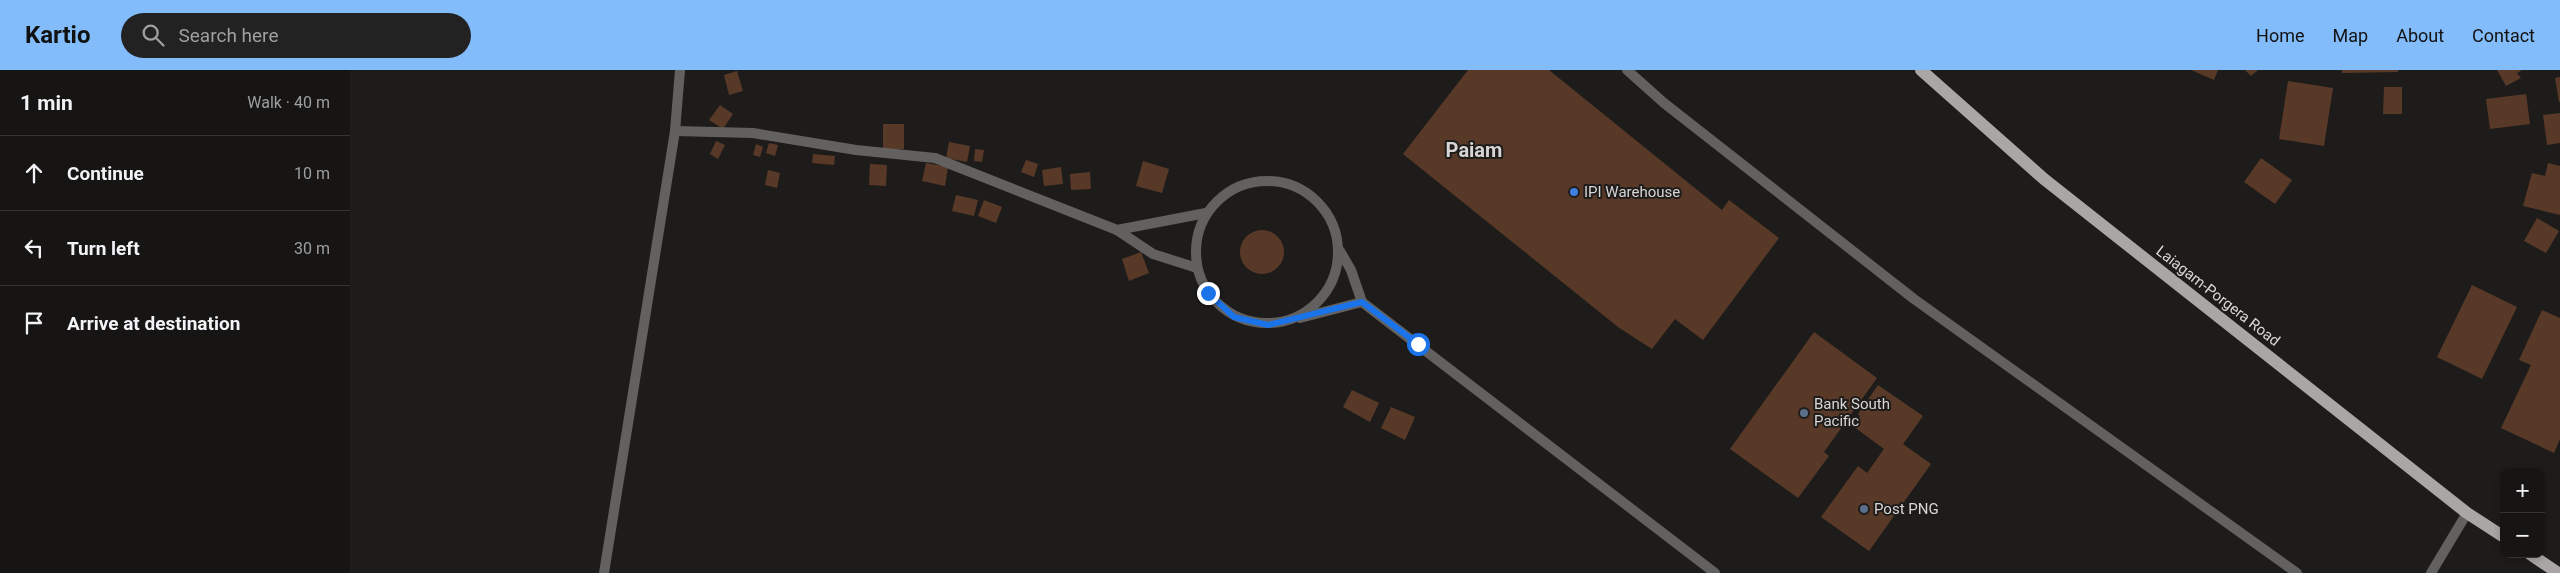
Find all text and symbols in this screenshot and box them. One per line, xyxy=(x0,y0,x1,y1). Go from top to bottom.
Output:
search box xyxy=(121,13,471,58)
text: Kartio xyxy=(25,21,91,49)
icon: search xyxy=(139,21,167,49)
text: Search here xyxy=(179,24,278,47)
text: Home xyxy=(2256,25,2305,46)
text: Map xyxy=(2333,25,2368,46)
text: About xyxy=(2396,25,2444,46)
text: Contact xyxy=(2472,25,2535,46)
text: 1 min xyxy=(20,91,73,115)
text: Walk · 40 m xyxy=(247,93,330,112)
district label: Paiam xyxy=(1446,138,1502,162)
icon: ahead xyxy=(20,159,48,187)
text: Continue xyxy=(67,162,144,185)
text: 10 m xyxy=(294,164,330,183)
place label: IPI Warehouse xyxy=(1584,183,1680,201)
marker: IPI Warehouse xyxy=(1568,186,1580,198)
icon: left xyxy=(20,234,48,262)
text: Turn left xyxy=(67,237,140,260)
text: 30 m xyxy=(294,239,330,258)
street label: Laiagam-Porgera Road xyxy=(2152,242,2284,350)
route end xyxy=(1197,282,1220,305)
icon: arrive xyxy=(20,309,48,337)
text: Arrive at destination xyxy=(67,312,240,335)
route start xyxy=(1407,333,1430,356)
place label: Bank South Pacific xyxy=(1814,395,1890,430)
marker: Bank South Pacific xyxy=(1798,407,1810,419)
map controls xyxy=(2500,468,2545,558)
button: + xyxy=(2500,468,2545,513)
place label: Post PNG xyxy=(1874,500,1939,518)
marker: Post PNG xyxy=(1858,503,1870,515)
button: − xyxy=(2500,513,2545,558)

